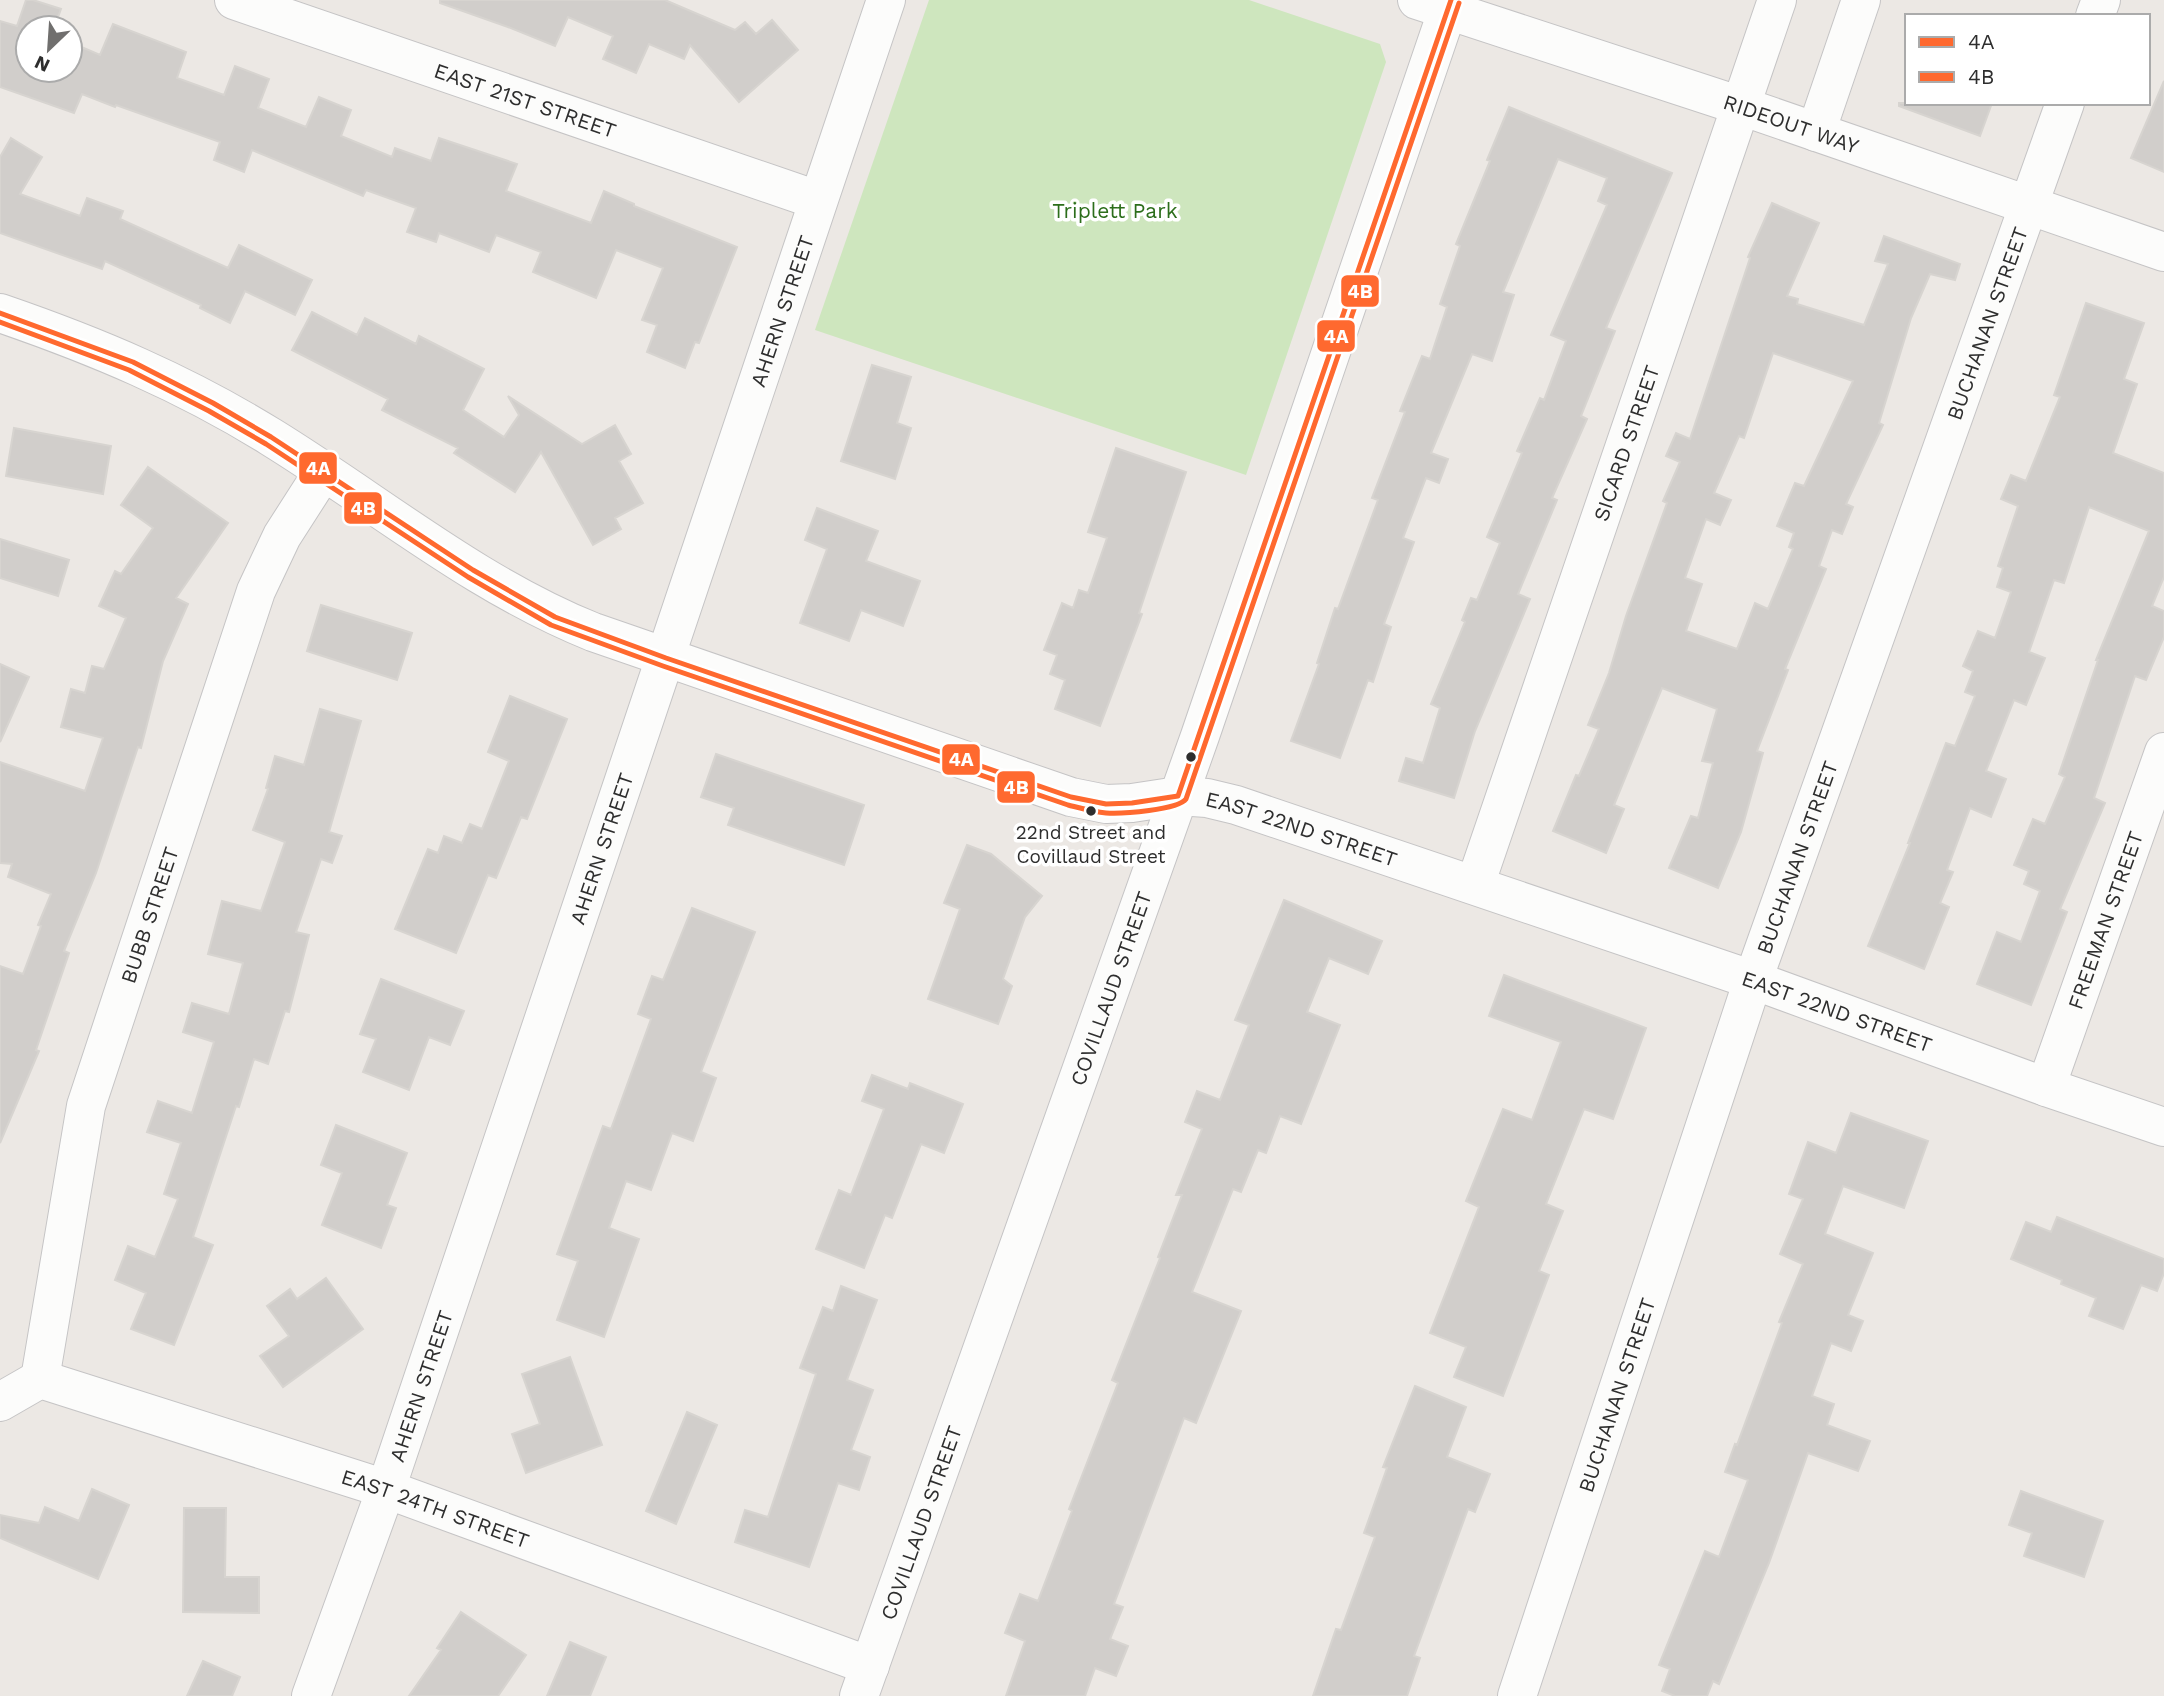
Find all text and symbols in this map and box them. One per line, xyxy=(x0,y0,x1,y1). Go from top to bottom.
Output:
north arrow xyxy=(14,14,84,84)
legend xyxy=(1905,14,2150,105)
text: 4A xyxy=(1968,29,1995,54)
text: N xyxy=(31,51,53,77)
street label: EAST 21ST STREET xyxy=(431,57,620,143)
text: 4B xyxy=(1968,64,1995,89)
street label: RIDEOUT WAY xyxy=(1720,89,1862,158)
park label: Triplett Park xyxy=(1052,198,1178,223)
street label: BUCHANAN STREET xyxy=(1941,223,2033,423)
street label: AHERN STREET xyxy=(745,232,819,390)
line badge: 4B xyxy=(1340,274,1380,308)
text: 4B xyxy=(1347,280,1373,303)
line badge: 4A xyxy=(1316,319,1356,353)
text: 4A xyxy=(1323,325,1349,348)
street label: SICARD STREET xyxy=(1588,361,1664,524)
line badge: 4A xyxy=(298,451,338,485)
text: 4A xyxy=(305,457,331,480)
line badge: 4B xyxy=(343,491,383,525)
text: 4B xyxy=(350,497,376,520)
line badge: 4A xyxy=(941,743,981,776)
text: 4A xyxy=(948,748,974,771)
unlabelled marker xyxy=(1184,750,1198,764)
street label: BUCHANAN STREET xyxy=(1751,757,1843,957)
street label: AHERN STREET xyxy=(564,769,638,927)
line badge: 4B xyxy=(996,770,1036,804)
text: 4B xyxy=(1003,776,1029,799)
street label: EAST 22ND STREET xyxy=(1203,786,1401,871)
marker: 22nd Street and Covillaud Street xyxy=(1084,804,1098,818)
place label: 22nd Street and Covillaud Street xyxy=(1016,821,1166,868)
street label: FREEMAN STREET xyxy=(2062,827,2148,1012)
street label: BUBB STREET xyxy=(115,843,183,986)
street label: COVILLAUD STREET xyxy=(1064,888,1156,1089)
street label: EAST 22ND STREET xyxy=(1739,965,1936,1057)
street label: BUCHANAN STREET xyxy=(1573,1294,1660,1495)
street label: AHERN STREET xyxy=(384,1307,458,1465)
street label: COVILLAUD STREET xyxy=(875,1422,967,1623)
street label: EAST 24TH STREET xyxy=(338,1463,533,1553)

